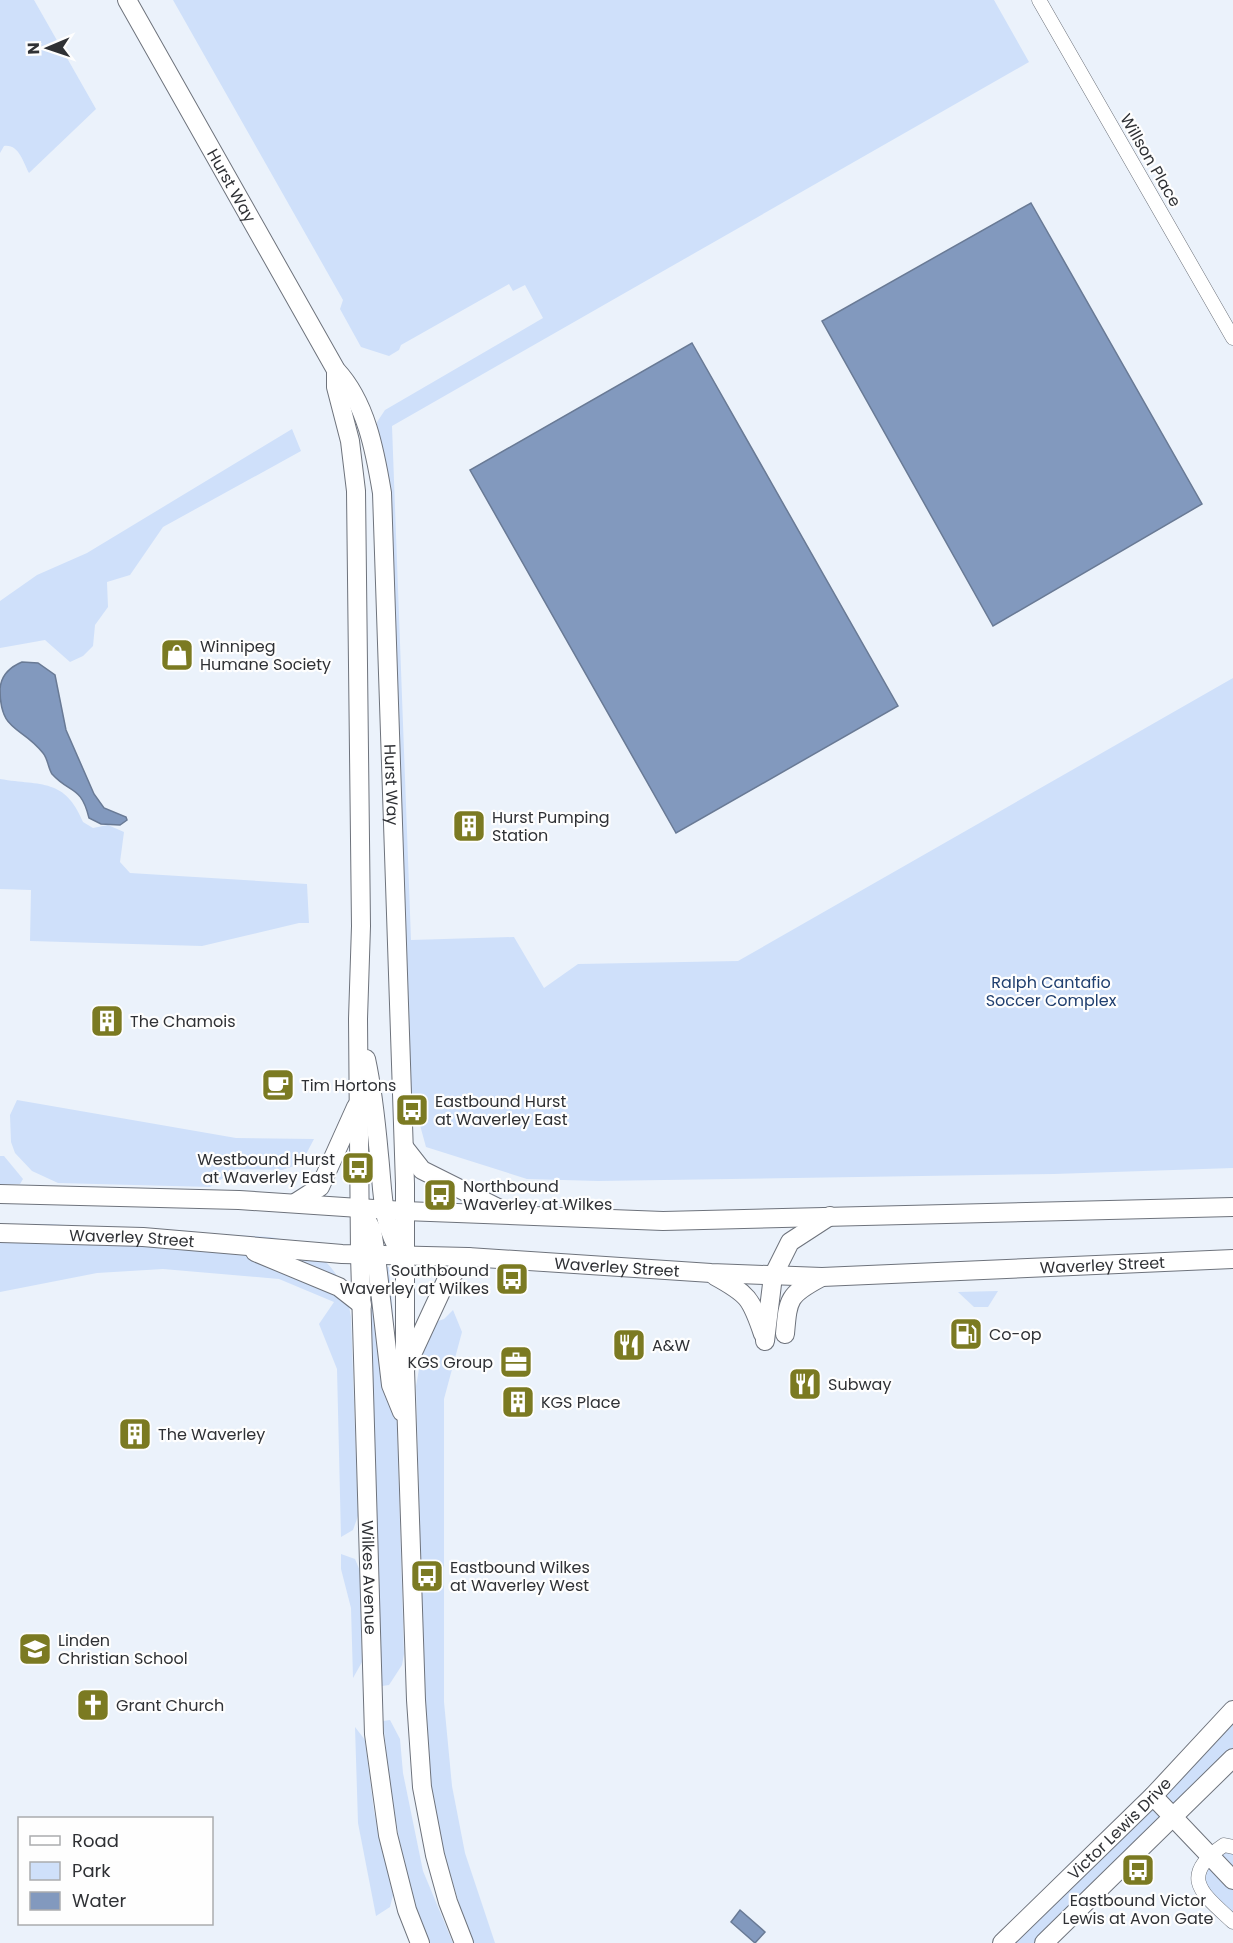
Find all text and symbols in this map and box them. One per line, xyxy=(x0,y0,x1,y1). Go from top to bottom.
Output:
north arrow xyxy=(18,18,78,78)
text: N xyxy=(22,42,45,55)
street label: Willson Place xyxy=(1115,109,1187,211)
street label: Hurst Way xyxy=(201,145,261,227)
place label: Winnipeg Humane Society xyxy=(200,635,331,676)
shop icon: Winnipeg Humane Society xyxy=(159,637,195,673)
street label: Hurst Way xyxy=(378,744,404,826)
place label: Hurst Pumping Station xyxy=(492,806,610,847)
building icon: Hurst Pumping Station xyxy=(451,808,487,844)
park label: Ralph Cantafio Soccer Complex xyxy=(986,971,1117,1012)
building icon: The Chamois xyxy=(89,1003,125,1039)
place label: The Chamois xyxy=(130,1010,236,1033)
cafe icon: Tim Hortons xyxy=(260,1067,296,1103)
place label: Tim Hortons xyxy=(301,1074,396,1097)
place label: Eastbound Hurst at Waverley East xyxy=(435,1090,568,1131)
bus stop icon: Eastbound Hurst at Waverley East xyxy=(394,1092,430,1128)
place label: Westbound Hurst at Waverley East xyxy=(197,1148,335,1189)
bus stop icon: Westbound Hurst at Waverley East xyxy=(340,1150,376,1186)
place label: Northbound Waverley at Wilkes xyxy=(463,1175,612,1216)
bus stop icon: Northbound Waverley at Wilkes xyxy=(422,1177,458,1213)
street label: Waverley Street xyxy=(69,1224,196,1253)
street label: Waverley Street xyxy=(1039,1251,1166,1279)
street label: Waverley Street xyxy=(554,1252,680,1283)
place label: Southbound Waverley at Wilkes xyxy=(340,1259,489,1300)
bus stop icon: Southbound Waverley at Wilkes xyxy=(494,1261,530,1297)
fuel station icon: Co-op xyxy=(948,1316,984,1352)
place label: Co-op xyxy=(989,1323,1042,1346)
restaurant icon: A&W xyxy=(611,1327,647,1363)
place label: A&W xyxy=(652,1334,691,1357)
office icon: KGS Group xyxy=(498,1344,534,1380)
place label: KGS Group xyxy=(408,1351,493,1374)
restaurant icon: Subway xyxy=(787,1366,823,1402)
place label: Subway xyxy=(828,1373,891,1396)
building icon: KGS Place xyxy=(500,1384,536,1420)
place label: KGS Place xyxy=(541,1391,620,1414)
building icon: The Waverley xyxy=(117,1416,153,1452)
place label: The Waverley xyxy=(158,1423,265,1446)
street label: Wilkes Avenue xyxy=(356,1520,382,1635)
place label: Eastbound Wilkes at Waverley West xyxy=(450,1556,590,1597)
bus stop icon: Eastbound Wilkes at Waverley West xyxy=(409,1558,445,1594)
place label: Linden Christian School xyxy=(58,1629,188,1670)
school or university icon: Linden Christian School xyxy=(17,1631,53,1667)
church icon: Grant Church xyxy=(75,1687,111,1723)
place label: Grant Church xyxy=(116,1694,224,1717)
street label: Victor Lewis Drive xyxy=(1063,1772,1177,1885)
legend xyxy=(18,1817,213,1925)
text: Road xyxy=(72,1828,119,1853)
bus stop icon: Eastbound Victor Lewis at Avon Gate xyxy=(1120,1852,1156,1888)
text: Park xyxy=(72,1858,111,1883)
text: Water xyxy=(72,1888,126,1913)
place label: Eastbound Victor Lewis at Avon Gate xyxy=(1063,1889,1214,1930)

